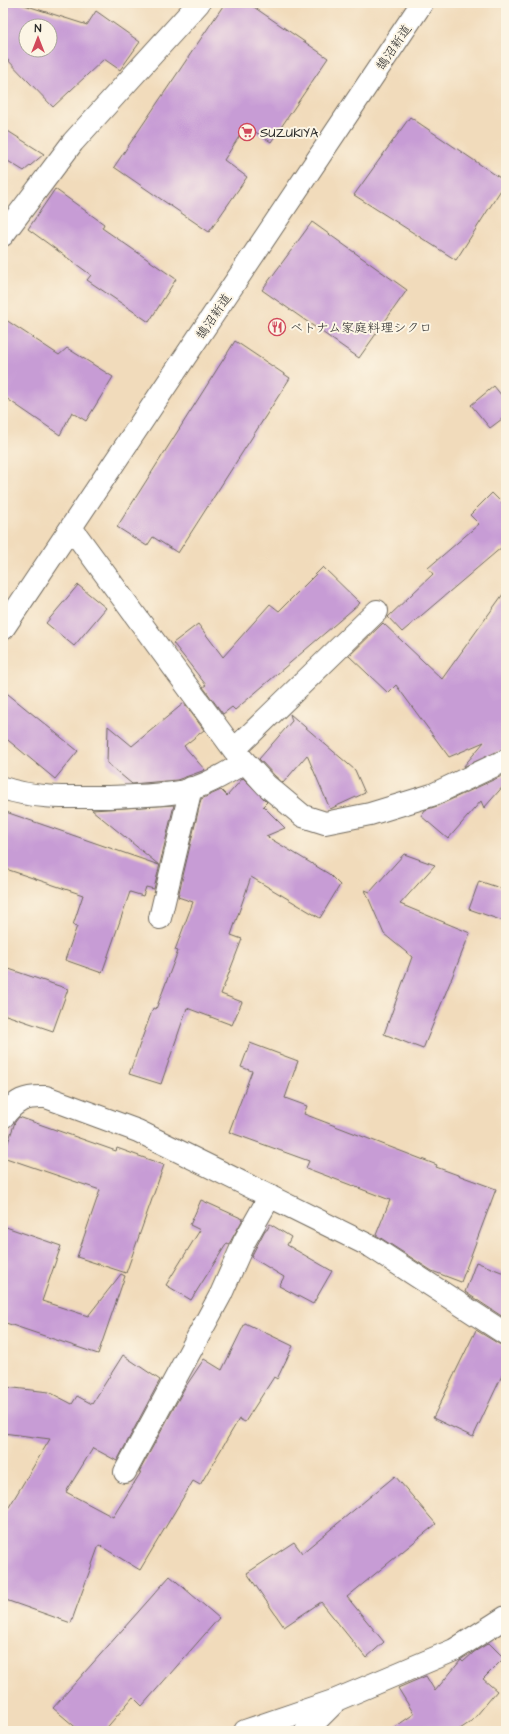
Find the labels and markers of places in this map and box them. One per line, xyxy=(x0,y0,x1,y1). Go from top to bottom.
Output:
supermarket icon: SUZUKIYA xyxy=(237,122,257,142)
place label: SUZUKIYA xyxy=(260,124,319,142)
restaurant icon: ベトナム家庭料理シクロ xyxy=(267,317,287,337)
place label: ベトナム家庭料理シクロ xyxy=(290,319,432,337)

